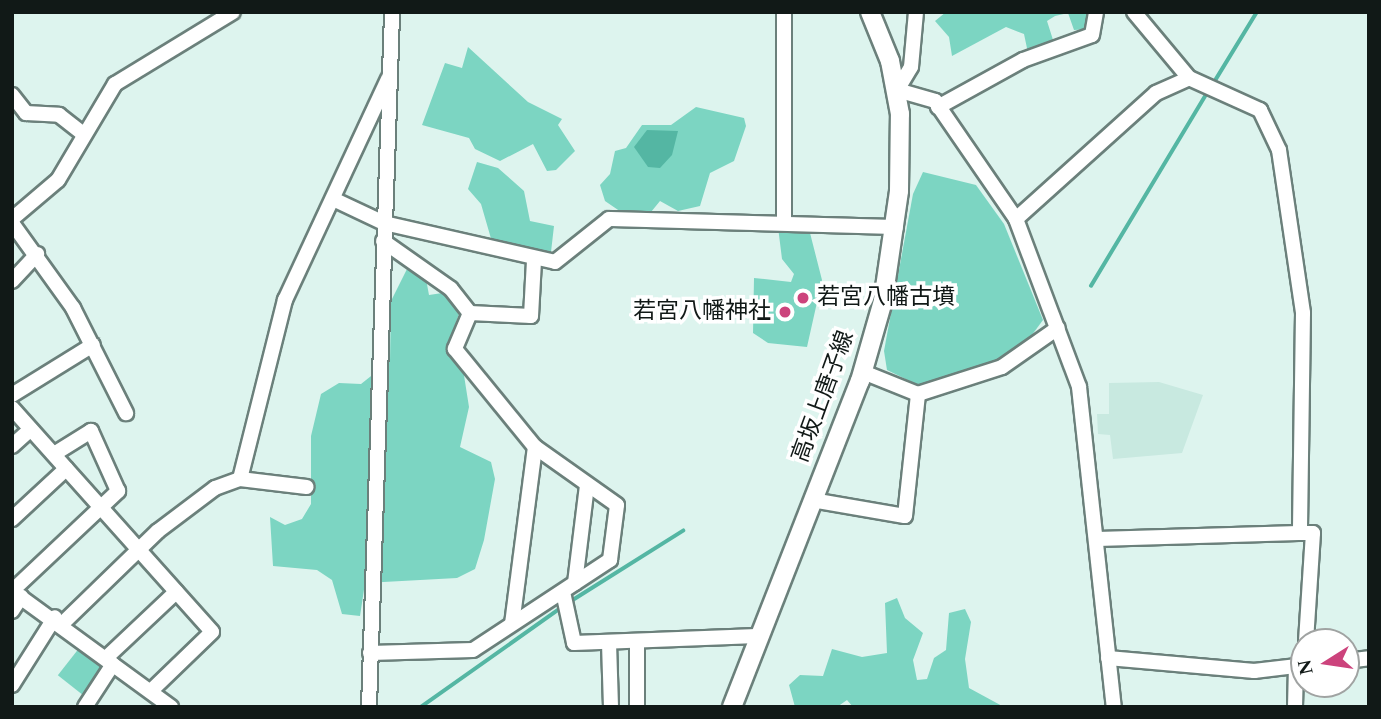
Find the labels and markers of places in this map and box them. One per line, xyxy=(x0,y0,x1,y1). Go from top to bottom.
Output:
place label: 若宮八幡古墳 xyxy=(817,284,955,312)
marker: 若宮八幡古墳 xyxy=(795,290,811,306)
place label: 若宮八幡神社 xyxy=(633,298,771,326)
marker: 若宮八幡神社 xyxy=(777,304,793,320)

